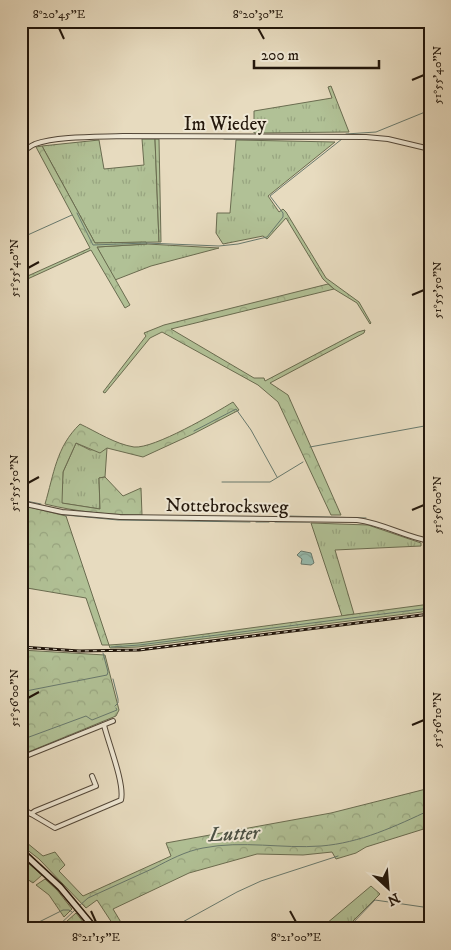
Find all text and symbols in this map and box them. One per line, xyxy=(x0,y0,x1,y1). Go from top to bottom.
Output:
text: 8°20'45"E xyxy=(33,7,86,22)
text: 8°20'30"E xyxy=(233,7,284,22)
scale bar xyxy=(254,38,378,70)
text: 200 m xyxy=(261,46,299,65)
text: 51°55'40"N xyxy=(430,46,445,104)
street label: Im Wiedey xyxy=(184,113,267,136)
text: 51°55'40"N xyxy=(7,239,22,297)
text: 51°55'50"N xyxy=(430,261,445,319)
text: 51°55'50"N xyxy=(7,454,22,512)
text: 51°56'00"N xyxy=(430,476,445,534)
street label: Nottebrocksweg xyxy=(165,494,289,519)
text: 51°56'00"N xyxy=(7,669,22,727)
text: 51°56'10"N xyxy=(430,692,445,748)
water label: Lutter xyxy=(207,821,262,848)
north arrow xyxy=(364,862,414,912)
text: N xyxy=(384,888,402,910)
text: 8°21'15"E xyxy=(72,930,120,945)
text: 8°21'00"E xyxy=(271,930,322,945)

